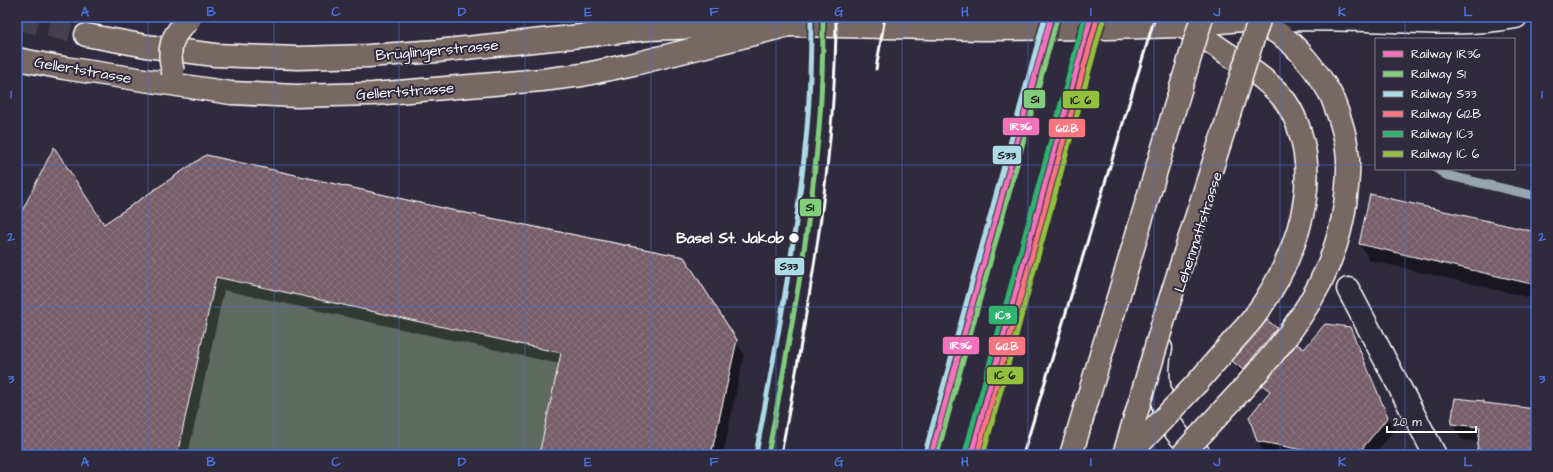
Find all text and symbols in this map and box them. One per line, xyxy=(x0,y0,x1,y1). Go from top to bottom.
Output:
text: A xyxy=(81,3,90,21)
text: B xyxy=(206,3,216,21)
text: C xyxy=(331,3,341,21)
text: D xyxy=(458,3,467,21)
text: E xyxy=(584,3,592,21)
text: F xyxy=(709,3,719,21)
text: G xyxy=(834,3,844,21)
text: H xyxy=(961,3,969,21)
text: I xyxy=(1090,3,1092,21)
text: J xyxy=(1213,3,1221,21)
text: K xyxy=(1338,3,1346,21)
text: L xyxy=(1463,3,1473,21)
street label: Brüglingerstrasse xyxy=(375,35,499,67)
legend xyxy=(1375,38,1515,170)
text: Railway IR36 xyxy=(1411,46,1481,64)
street label: Gellertstrasse xyxy=(33,52,133,89)
text: Railway S1 xyxy=(1411,66,1466,84)
street label: Gellertstrasse xyxy=(355,78,455,105)
text: 1 xyxy=(10,85,12,103)
text: 1 xyxy=(1541,85,1543,103)
text: Railway S33 xyxy=(1411,86,1476,104)
line badge: S1 xyxy=(1023,89,1046,109)
line badge: IC 6 xyxy=(1062,90,1100,109)
text: S1 xyxy=(1030,92,1040,107)
text: IC 6 xyxy=(1071,93,1091,108)
text: Railway 612B xyxy=(1411,106,1481,124)
line badge: IR36 xyxy=(1002,117,1040,136)
line badge: 612B xyxy=(1048,118,1086,138)
text: IR36 xyxy=(1010,119,1032,134)
text: 612B xyxy=(1056,121,1078,136)
text: Railway IC3 xyxy=(1411,126,1473,144)
line badge: S33 xyxy=(992,145,1022,165)
text: Railway IC 6 xyxy=(1411,146,1480,164)
text: S33 xyxy=(997,148,1017,163)
street label: Lehenmattstrasse xyxy=(1169,169,1228,295)
line badge: S1 xyxy=(799,198,822,217)
text: S1 xyxy=(805,200,815,215)
text: 2 xyxy=(6,228,15,246)
place label: Basel St. Jakob xyxy=(676,228,785,249)
text: 2 xyxy=(1537,228,1546,246)
marker: Basel St. Jakob xyxy=(787,231,801,245)
line badge: S33 xyxy=(774,257,805,276)
text: S33 xyxy=(779,259,799,274)
line badge: IC3 xyxy=(988,305,1018,325)
text: IC3 xyxy=(995,308,1011,323)
line badge: IR36 xyxy=(942,336,980,355)
line badge: 612B xyxy=(988,336,1026,356)
text: IR36 xyxy=(950,338,972,353)
text: 612B xyxy=(996,339,1018,354)
line badge: IC 6 xyxy=(986,366,1024,385)
text: IC 6 xyxy=(995,368,1015,383)
text: 3 xyxy=(7,370,15,388)
text: 3 xyxy=(1538,370,1546,388)
scale bar xyxy=(1387,408,1476,434)
text: 20 m xyxy=(1393,414,1422,431)
text: A xyxy=(81,453,90,471)
text: B xyxy=(206,453,216,471)
text: C xyxy=(331,453,341,471)
text: D xyxy=(458,453,467,471)
text: E xyxy=(584,453,592,471)
text: F xyxy=(709,453,719,471)
text: G xyxy=(834,453,844,471)
text: H xyxy=(961,453,969,471)
text: I xyxy=(1090,453,1092,471)
text: J xyxy=(1213,453,1221,471)
text: K xyxy=(1338,453,1346,471)
text: L xyxy=(1463,453,1473,471)

